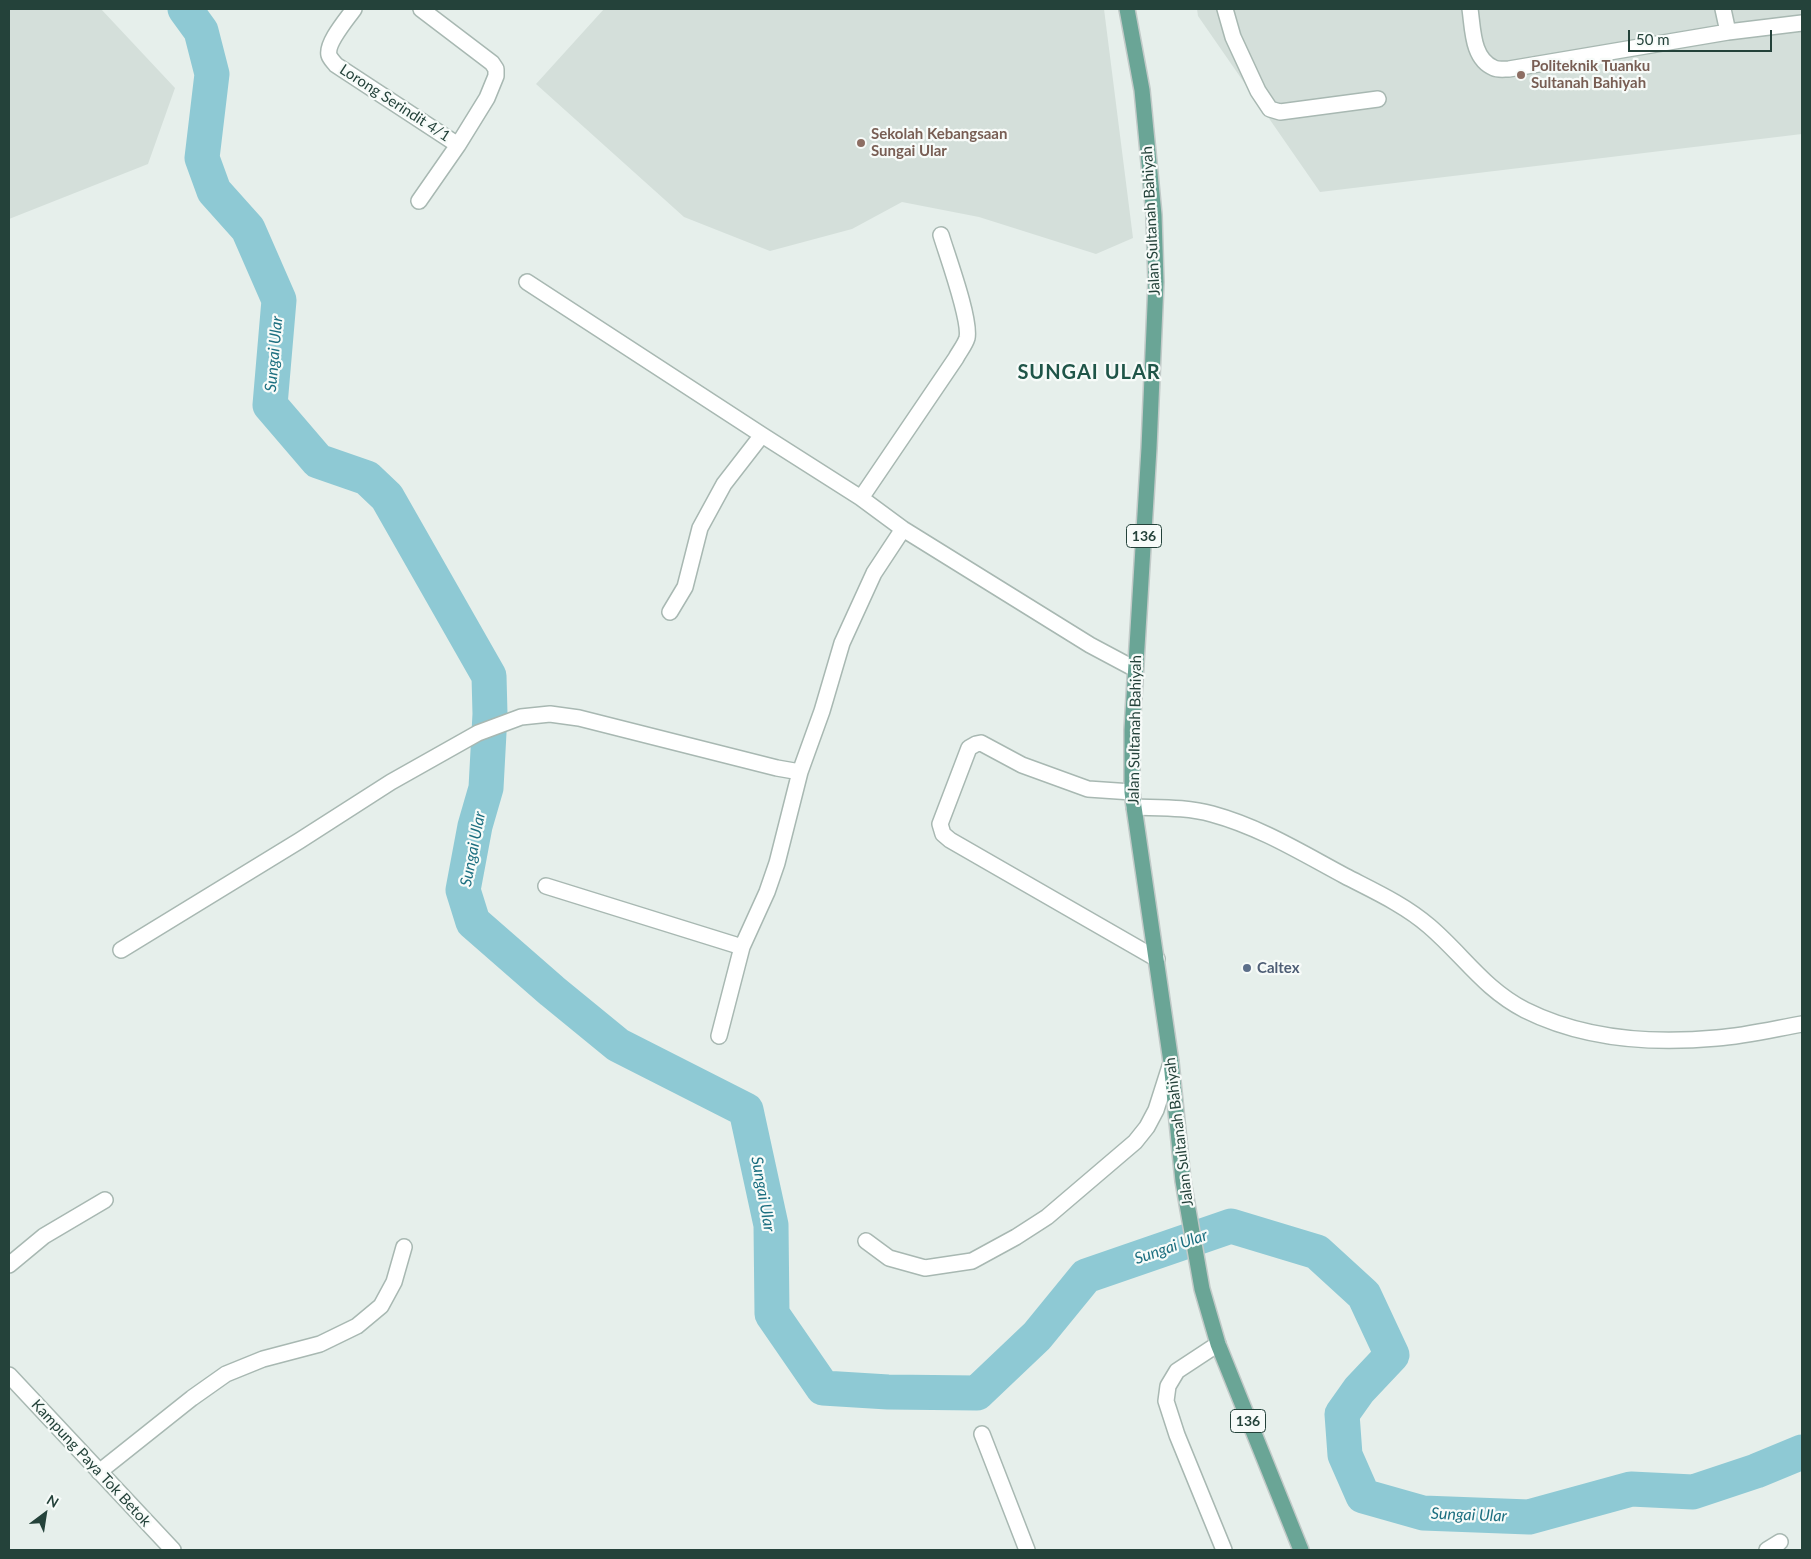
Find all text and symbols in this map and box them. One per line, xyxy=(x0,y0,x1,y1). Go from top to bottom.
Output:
scale bar xyxy=(1631,20,1775,52)
text: 50 m xyxy=(1636,30,1670,48)
place label: Politeknik Tuanku Sultanah Bahiyah xyxy=(1531,57,1650,92)
street label: Lorong Serindit 4/1 xyxy=(336,61,454,145)
marker: Politeknik Tuanku Sultanah Bahiyah xyxy=(1515,69,1527,81)
place label: Sekolah Kebangsaan Sungai Ular xyxy=(871,125,1007,160)
marker: Sekolah Kebangsaan Sungai Ular xyxy=(855,137,867,149)
street label: Jalan Sultanah Bahiyah xyxy=(1138,146,1164,296)
water label: Sungai Ular xyxy=(261,315,287,393)
district label: SUNGAI ULAR xyxy=(1016,361,1162,385)
road number: 136 xyxy=(1126,524,1162,548)
street label: Jalan Sultanah Bahiyah xyxy=(1125,655,1145,805)
water label: Sungai Ular xyxy=(456,810,490,888)
place label: Caltex xyxy=(1257,959,1300,977)
marker: Caltex xyxy=(1241,962,1253,974)
street label: Jalan Sultanah Bahiyah xyxy=(1161,1057,1197,1207)
water label: Sungai Ular xyxy=(747,1155,779,1233)
water label: Sungai Ular xyxy=(1132,1226,1210,1268)
street label: Kampung Paya Tok Betok xyxy=(27,1396,155,1530)
road number: 136 xyxy=(1230,1410,1266,1432)
north arrow xyxy=(20,1489,70,1539)
text: N xyxy=(44,1491,62,1511)
water label: Sungai Ular xyxy=(1431,1504,1507,1526)

